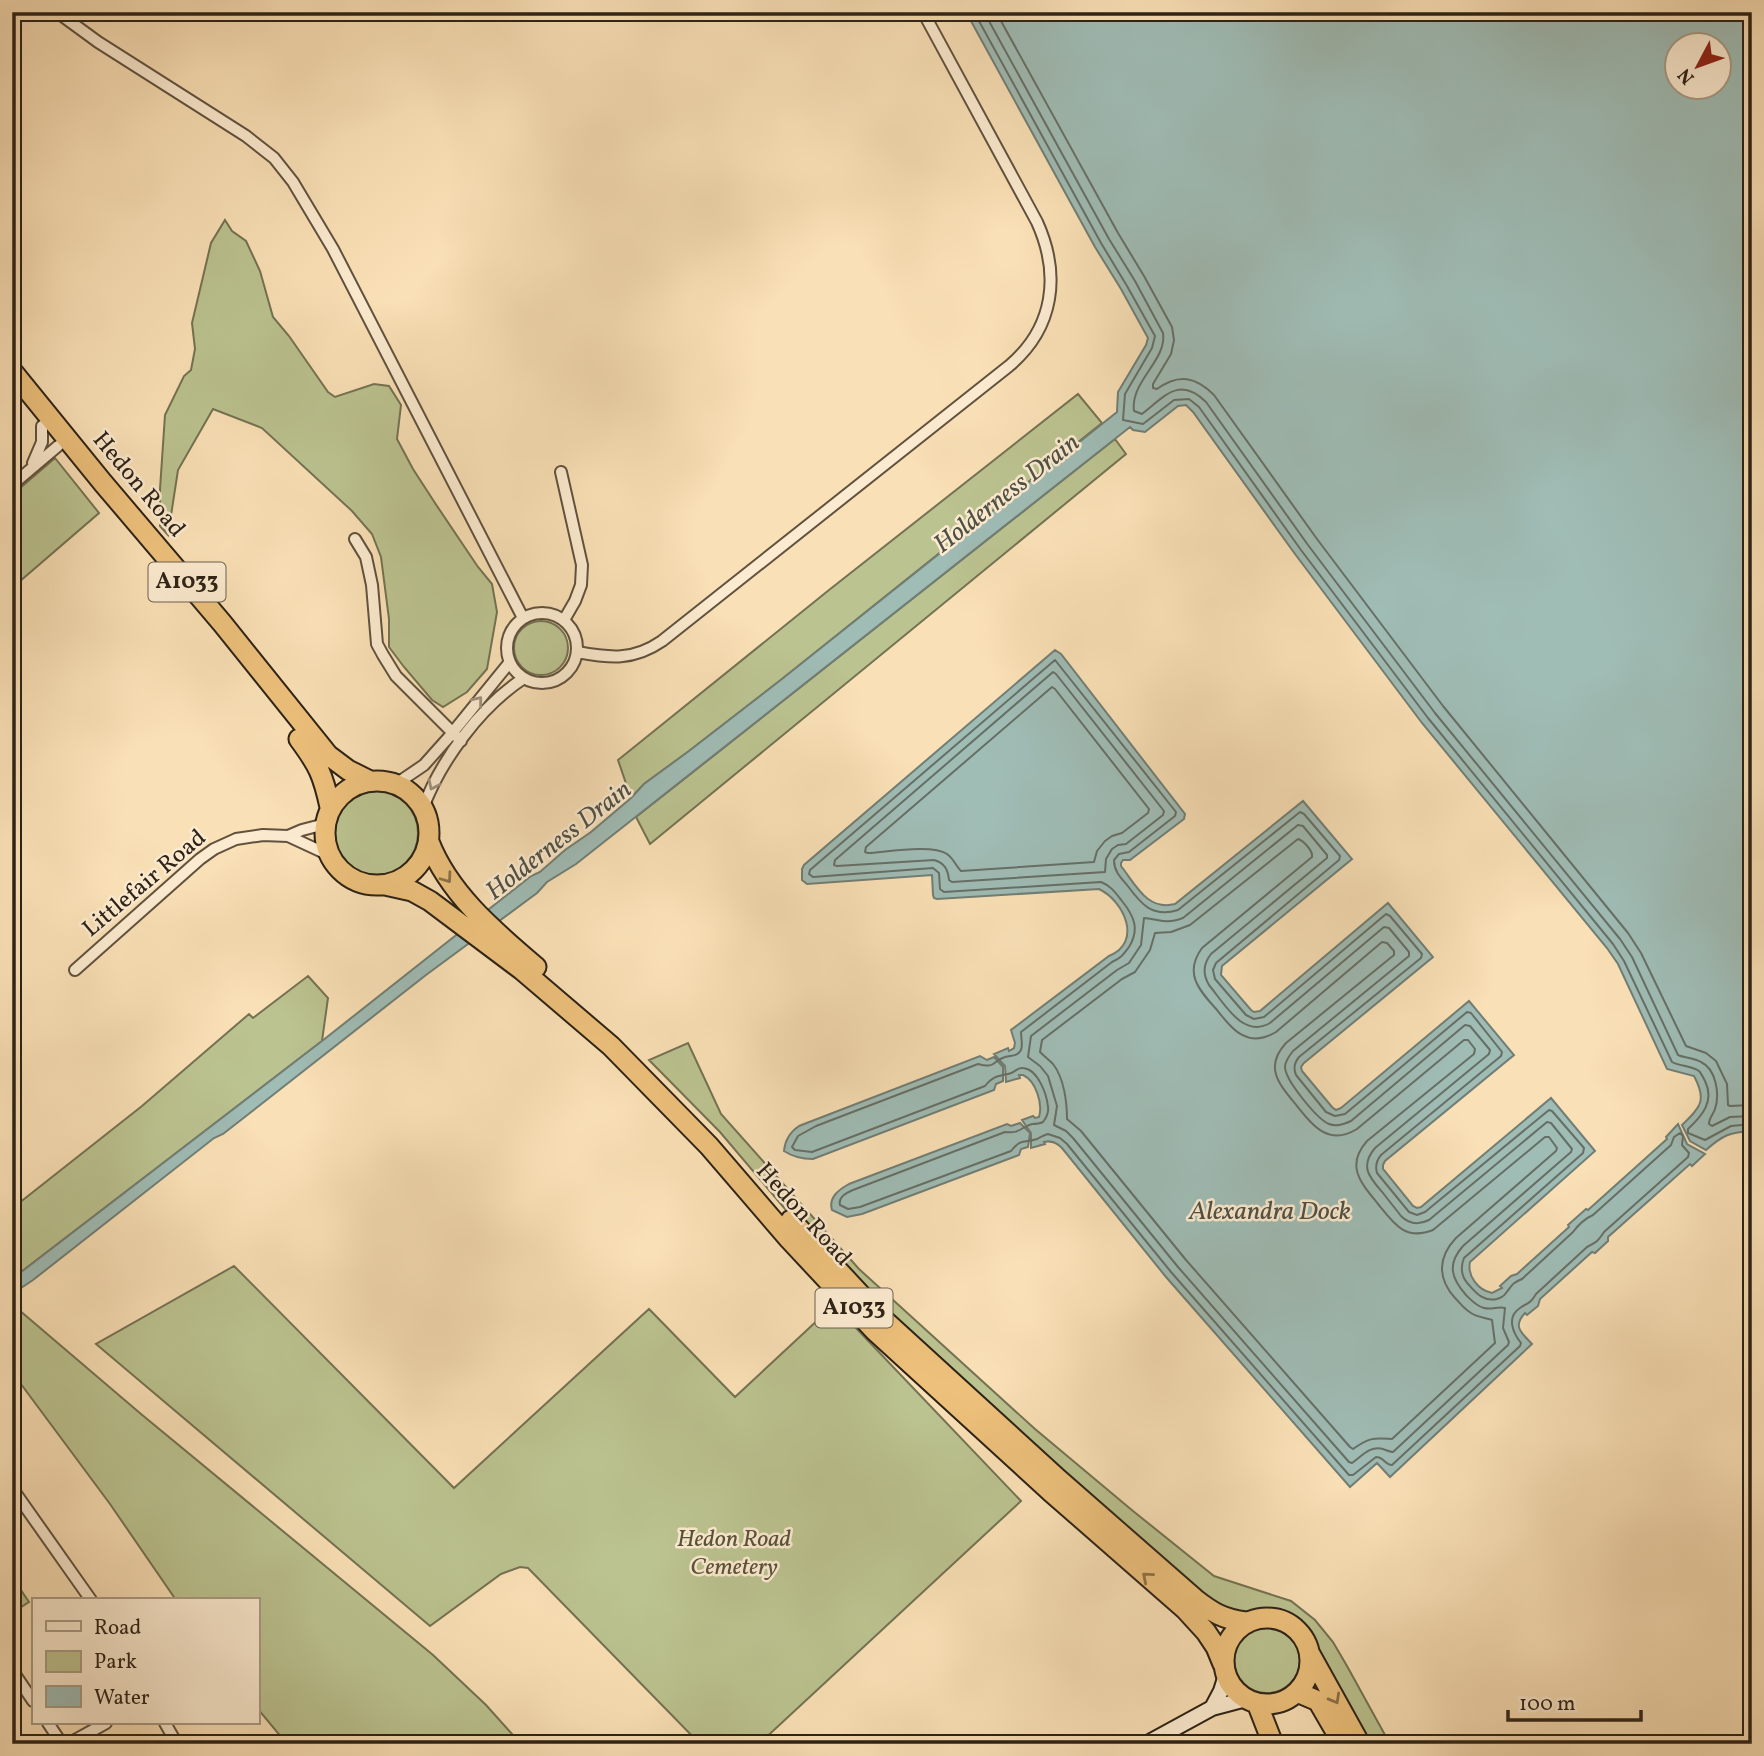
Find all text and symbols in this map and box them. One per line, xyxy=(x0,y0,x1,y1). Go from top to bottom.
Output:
north arrow xyxy=(1662,32,1732,102)
text: N xyxy=(1672,62,1701,90)
street label: Hedon Road xyxy=(83,425,193,545)
water label: Holderness Drain xyxy=(926,426,1088,562)
road number: A1033 xyxy=(148,562,226,602)
one-way arrow xyxy=(470,697,482,710)
water label: Holderness Drain xyxy=(478,773,640,909)
one-way arrow xyxy=(427,778,441,790)
street label: Littlefair Road xyxy=(76,822,214,946)
one-way arrow xyxy=(439,870,452,883)
street label: Hedon Road xyxy=(747,1156,859,1274)
water label: Alexandra Dock xyxy=(1188,1194,1351,1230)
road number: A1033 xyxy=(816,1288,892,1328)
park label: Hedon Road Cemetery xyxy=(677,1523,792,1585)
one-way arrow xyxy=(1142,1573,1155,1585)
legend xyxy=(32,1598,259,1724)
text: Road xyxy=(94,1614,141,1643)
text: Park xyxy=(94,1648,137,1677)
scale bar xyxy=(1508,1679,1642,1723)
text: Water xyxy=(94,1684,150,1713)
text: 100 m xyxy=(1519,1690,1576,1719)
one-way arrow xyxy=(1327,1692,1340,1704)

